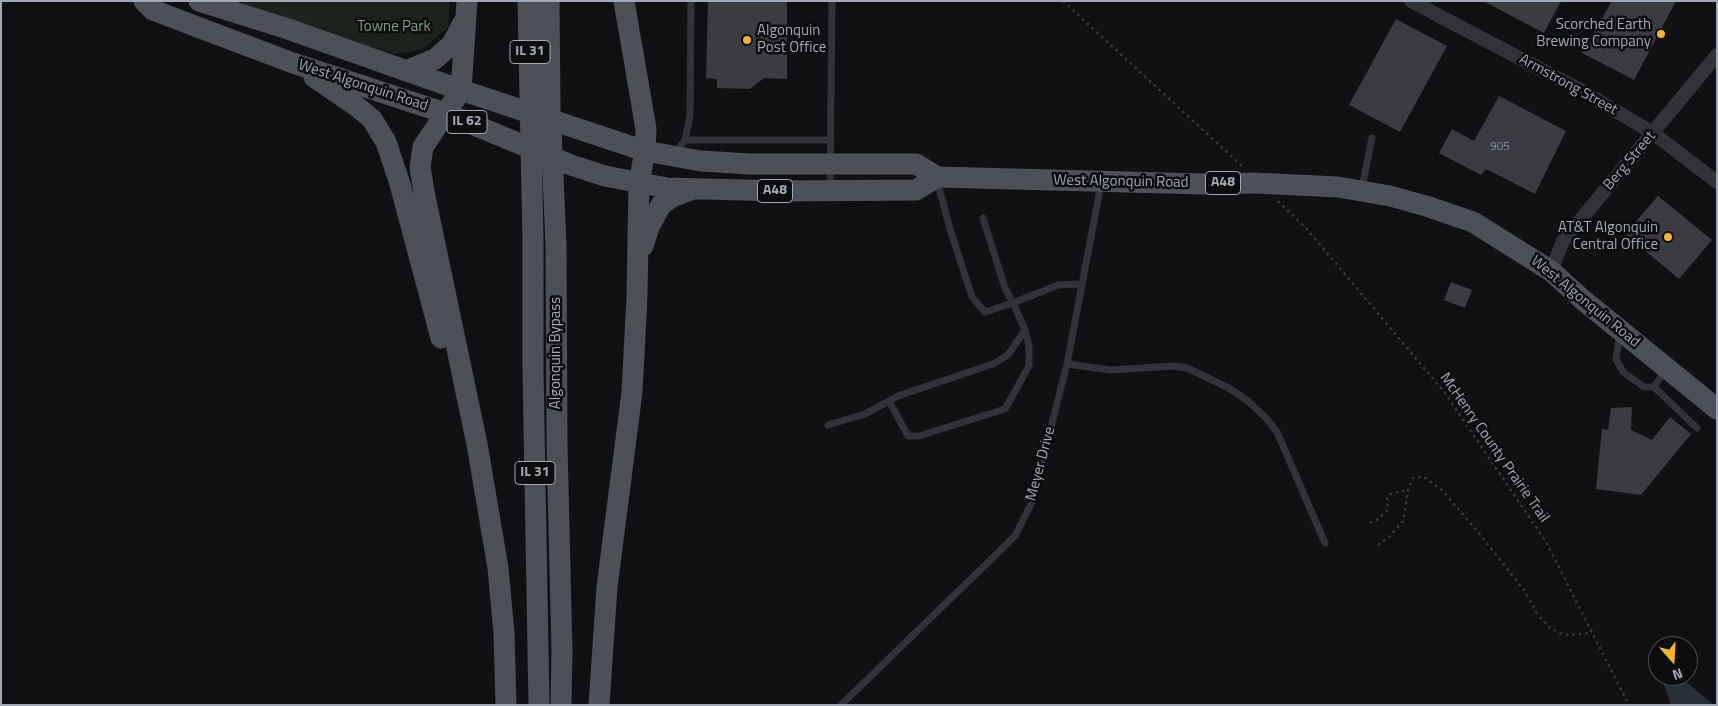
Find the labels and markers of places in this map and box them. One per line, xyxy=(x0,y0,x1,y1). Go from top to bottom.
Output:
place label: Scorched Earth Brewing Company xyxy=(1536,16,1651,51)
place label: Algonquin Post Office xyxy=(757,22,826,57)
marker: Scorched Earth Brewing Company xyxy=(1655,28,1667,40)
marker: Algonquin Post Office xyxy=(741,34,753,46)
place label: AT&T Algonquin Central Office xyxy=(1558,219,1658,254)
marker: AT&T Algonquin Central Office xyxy=(1662,231,1674,243)

